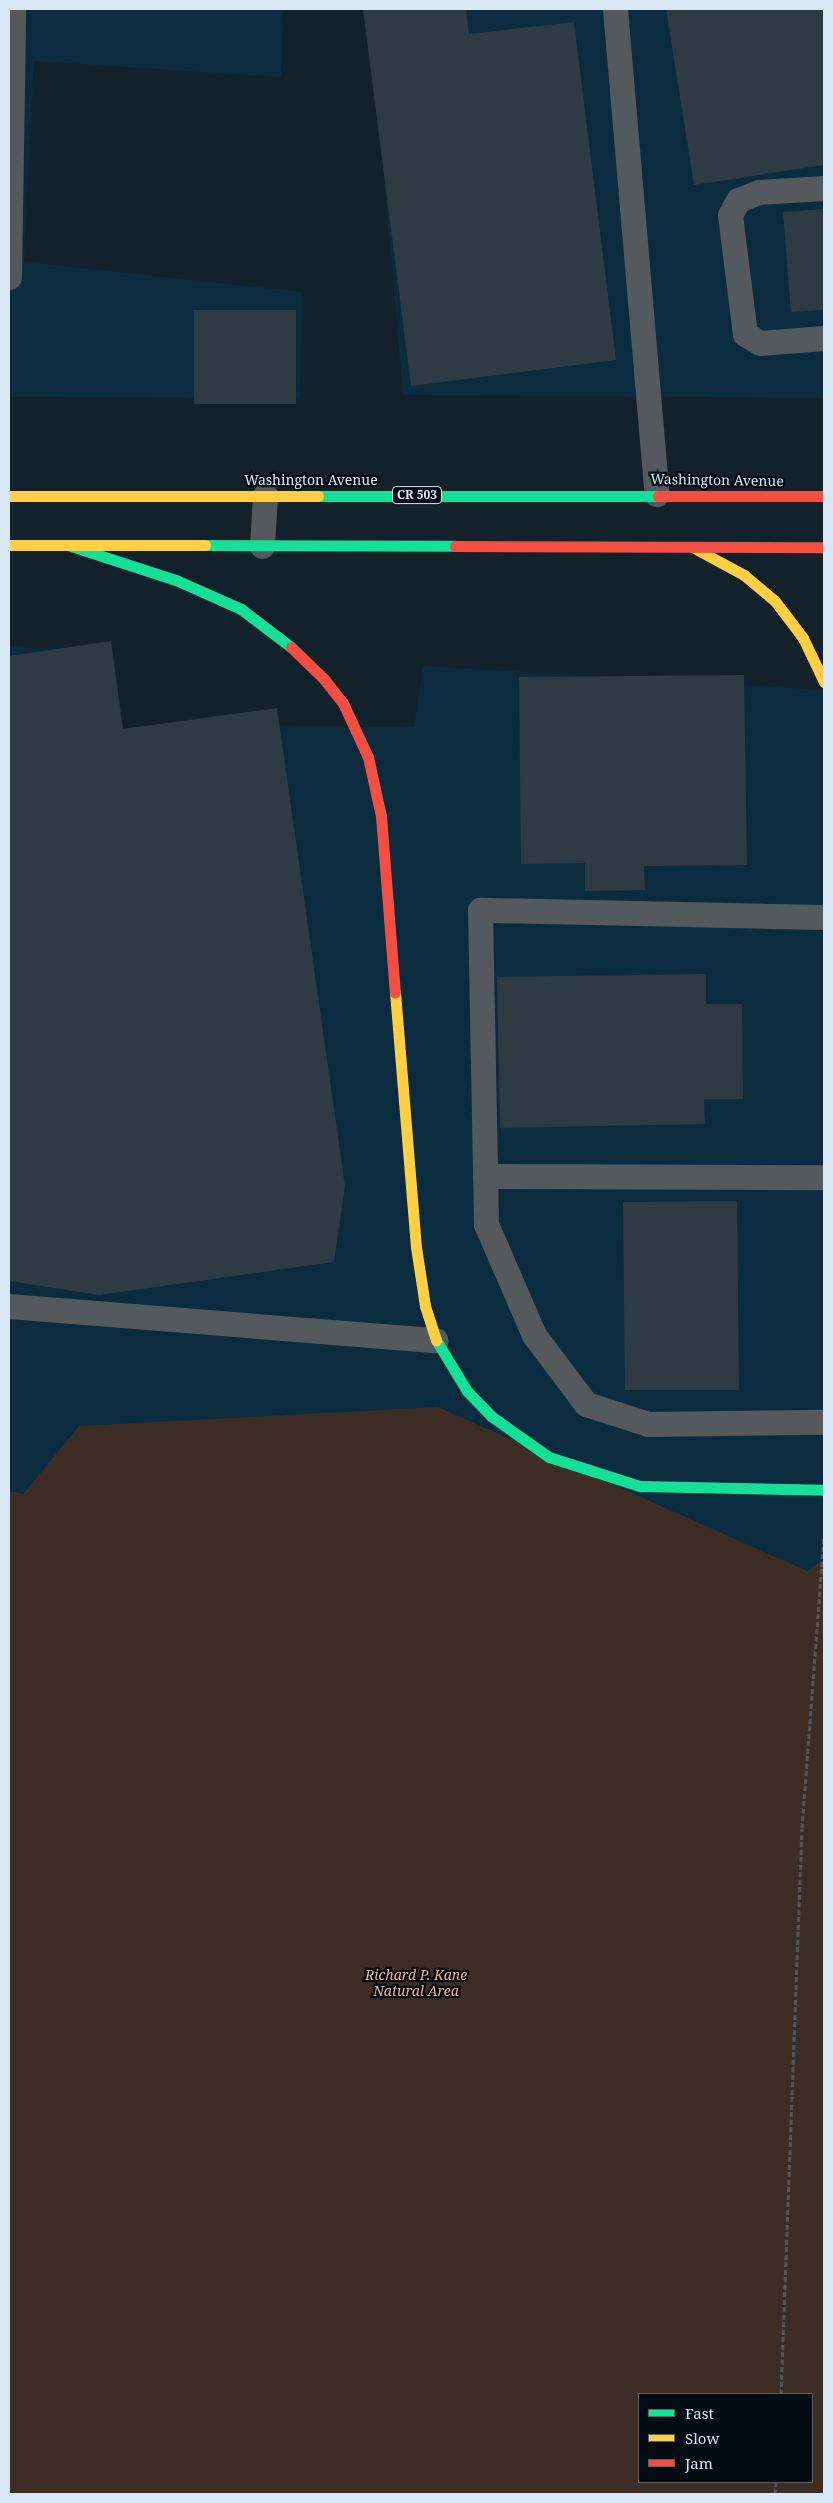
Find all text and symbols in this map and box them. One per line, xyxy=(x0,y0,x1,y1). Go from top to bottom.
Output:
street label: Washington Avenue xyxy=(650,470,784,490)
street label: Washington Avenue xyxy=(244,472,378,488)
road number: CR 503 xyxy=(391,486,443,504)
park label: Richard P. Kane Natural Area xyxy=(365,1967,467,2000)
legend xyxy=(638,2393,813,2483)
text: Fast xyxy=(685,2403,714,2423)
text: Slow xyxy=(685,2428,719,2448)
text: Jam xyxy=(685,2453,713,2473)

